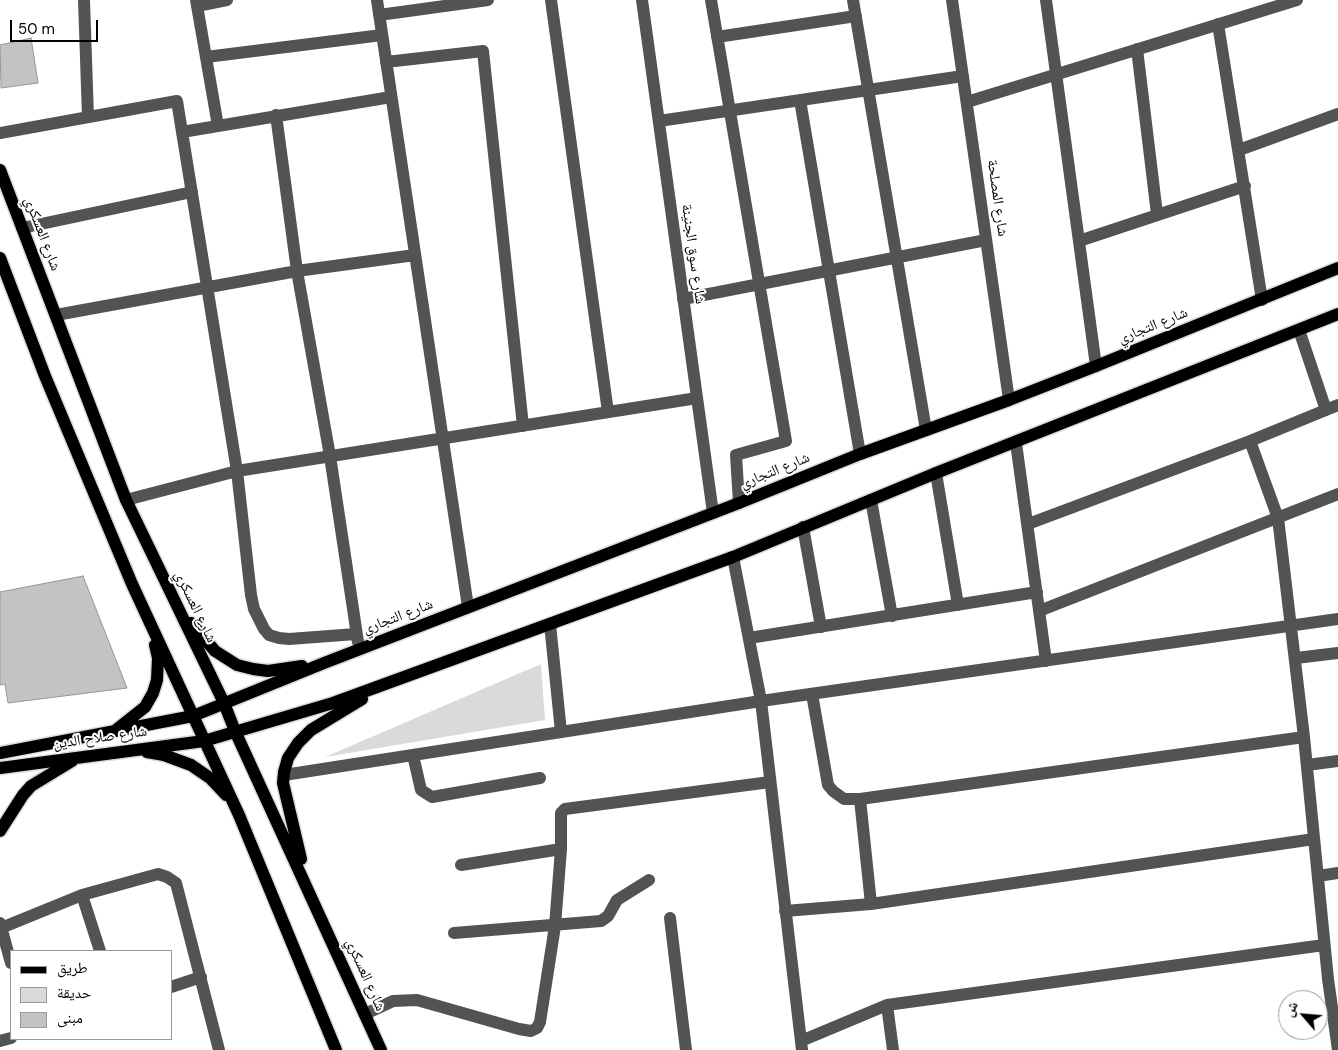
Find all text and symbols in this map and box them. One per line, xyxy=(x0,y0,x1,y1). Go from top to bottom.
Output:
scale bar xyxy=(12,10,100,42)
text: 50 m xyxy=(18,19,55,39)
street label: شارع المصلحة xyxy=(983,158,1011,238)
street label: شارع العسكري xyxy=(20,195,64,273)
street label: شارع سوق الجنينة xyxy=(677,203,709,305)
street label: شارع التجاري xyxy=(1116,304,1190,348)
street label: شارع التجاري xyxy=(738,449,812,493)
street label: شارع العسكري xyxy=(170,568,220,646)
street label: شارع التجاري xyxy=(360,595,436,639)
street label: شارع صلاح الدين xyxy=(52,722,148,754)
street label: شارع العسكري xyxy=(341,936,389,1014)
legend xyxy=(10,950,172,1040)
text: طريق xyxy=(57,958,88,978)
text: حديقة xyxy=(57,983,91,1003)
north arrow xyxy=(1278,990,1328,1040)
text: ش xyxy=(1279,998,1302,1019)
text: مبنى xyxy=(57,1008,83,1028)

